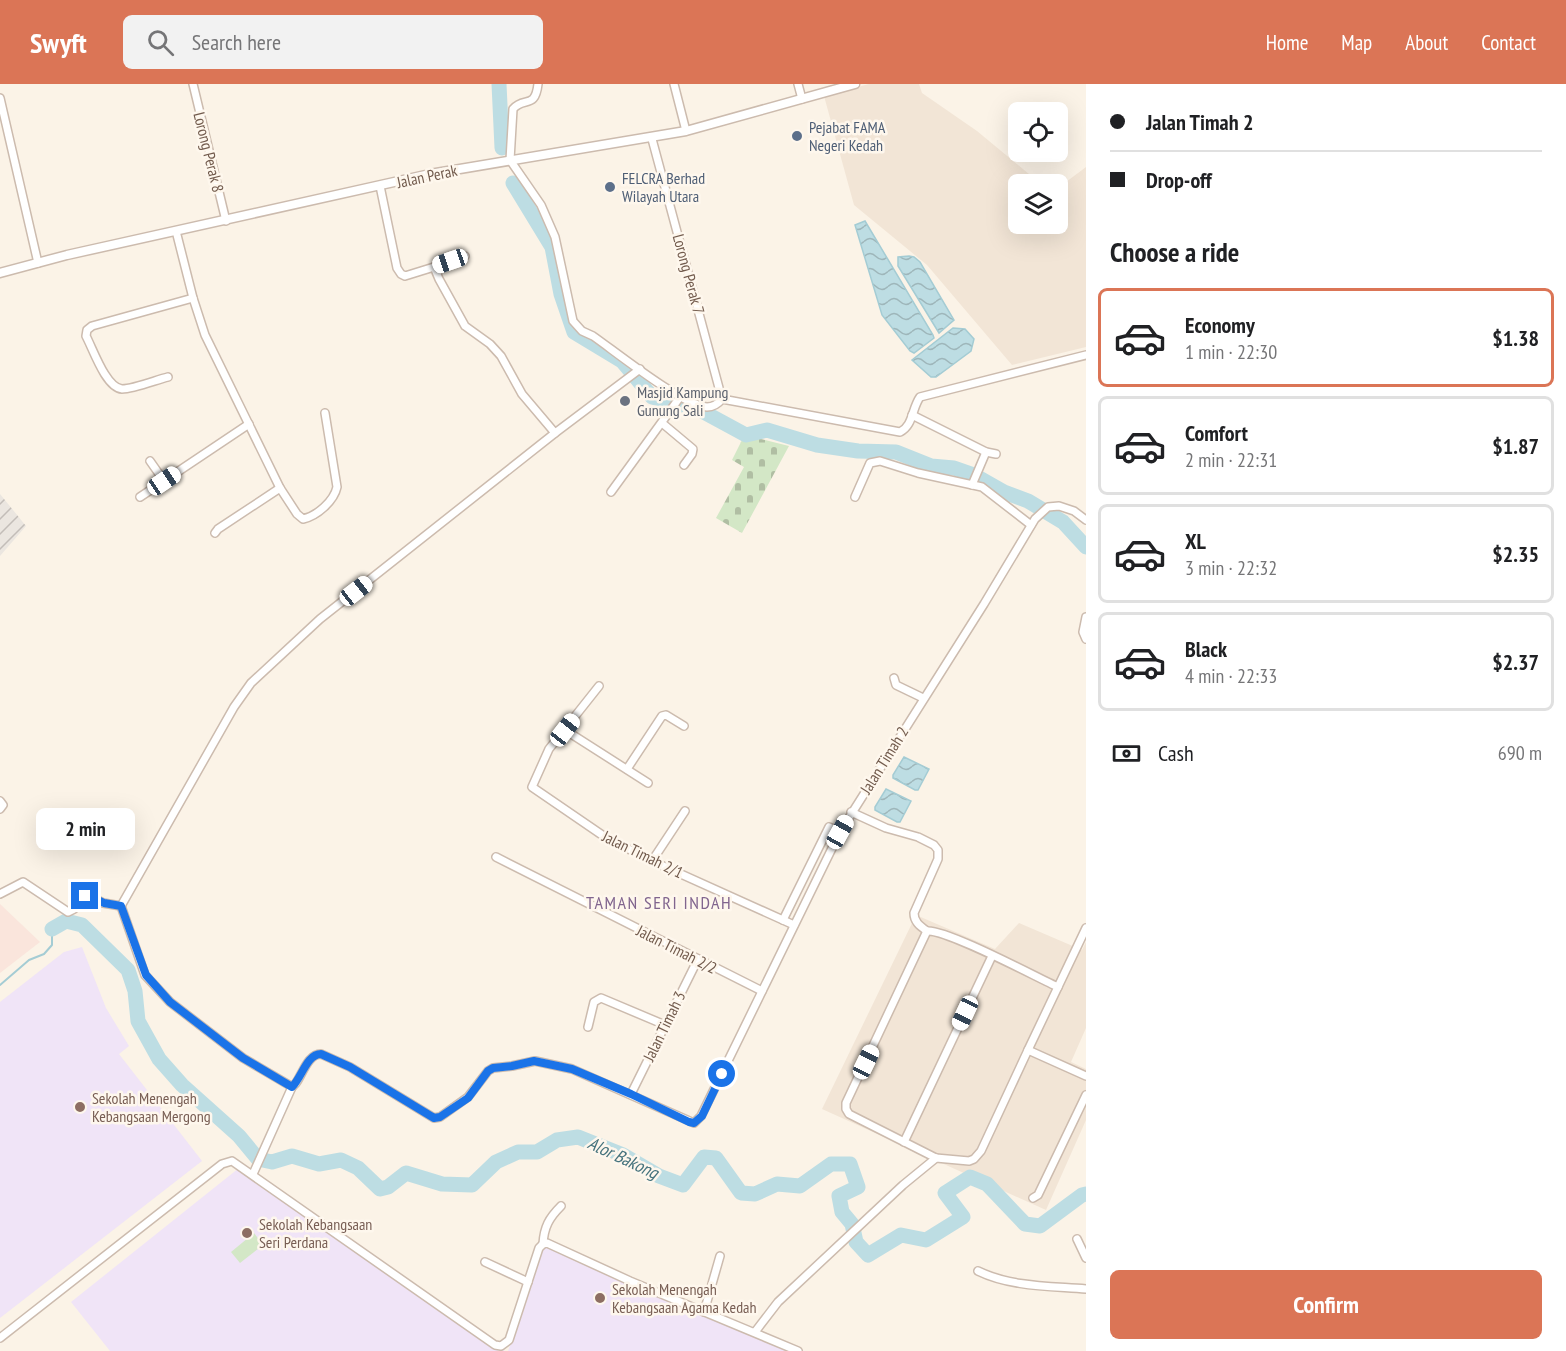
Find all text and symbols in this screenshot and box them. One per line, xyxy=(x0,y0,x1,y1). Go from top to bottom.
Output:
search box xyxy=(123,15,543,69)
text: Swyft xyxy=(30,24,87,61)
icon: search xyxy=(144,26,177,59)
text: Search here xyxy=(192,28,281,56)
text: Home xyxy=(1266,29,1308,56)
text: Map xyxy=(1341,29,1372,56)
text: About xyxy=(1405,29,1448,56)
text: Contact xyxy=(1481,29,1536,56)
map controls xyxy=(1008,102,1068,234)
button: locate xyxy=(1008,102,1068,162)
text: Jalan Timah 2 xyxy=(1146,108,1254,136)
street label: Lorong Perak 8 xyxy=(189,110,229,194)
place label: Pejabat FAMA Negeri Kedah xyxy=(809,117,886,155)
marker: Pejabat FAMA Negeri Kedah xyxy=(790,129,804,143)
street label: Jalan Perak xyxy=(394,160,460,192)
text: Drop-off xyxy=(1146,166,1212,194)
place label: FELCRA Berhad Wilayah Utara xyxy=(622,168,705,206)
button: layers xyxy=(1008,174,1068,234)
marker: FELCRA Berhad Wilayah Utara xyxy=(603,180,617,194)
street label: Lorong Perak 7 xyxy=(669,232,709,316)
text: Choose a ride xyxy=(1110,235,1239,269)
car xyxy=(430,247,470,275)
icon: car xyxy=(1113,311,1167,365)
text: Economy xyxy=(1185,311,1255,339)
text: $1.38 xyxy=(1492,324,1539,352)
text: 1 min · 22:30 xyxy=(1185,339,1277,365)
place label: Masjid Kampung Gunung Sali xyxy=(637,382,728,420)
marker: Masjid Kampung Gunung Sali xyxy=(618,394,632,408)
icon: car xyxy=(1113,419,1167,473)
text: Comfort xyxy=(1185,419,1248,447)
text: $1.87 xyxy=(1492,432,1539,460)
text: 2 min · 22:31 xyxy=(1185,447,1277,473)
car xyxy=(144,463,184,499)
icon: car xyxy=(1113,527,1167,581)
text: XL xyxy=(1185,527,1206,555)
text: $2.35 xyxy=(1492,540,1539,568)
text: 3 min · 22:32 xyxy=(1185,555,1277,581)
car xyxy=(336,573,376,609)
icon: car xyxy=(1113,635,1167,689)
text: Black xyxy=(1185,635,1227,663)
text: $2.37 xyxy=(1492,648,1539,676)
text: 4 min · 22:33 xyxy=(1185,663,1277,689)
car xyxy=(547,710,583,750)
street label: Jalan Timah 2 xyxy=(855,723,912,798)
icon: cash xyxy=(1110,737,1143,770)
text: Cash xyxy=(1158,739,1194,767)
text: 690 m xyxy=(1498,740,1542,766)
callout: 2 min xyxy=(36,809,134,851)
car xyxy=(823,812,857,852)
text: 2 min xyxy=(65,816,106,842)
street label: Jalan Timah 2/1 xyxy=(598,825,687,882)
route end xyxy=(71,882,98,909)
district label: TAMAN SERI INDAH xyxy=(586,891,732,914)
street label: Jalan Timah 2/2 xyxy=(633,920,720,978)
street label: Jalan Timah 3 xyxy=(638,988,690,1065)
car xyxy=(949,993,981,1033)
car xyxy=(850,1042,882,1082)
route start xyxy=(708,1060,735,1087)
place label: Sekolah Menengah Kebangsaan Mergong xyxy=(92,1088,211,1126)
marker: Sekolah Menengah Kebangsaan Mergong xyxy=(73,1100,87,1114)
water label: Alor Bakong xyxy=(584,1131,663,1184)
place label: Sekolah Kebangsaan Seri Perdana xyxy=(259,1214,372,1252)
marker: Sekolah Kebangsaan Seri Perdana xyxy=(240,1226,254,1240)
button: Confirm xyxy=(1110,1270,1542,1339)
place label: Sekolah Menengah Kebangsaan Agama Kedah xyxy=(612,1279,757,1317)
marker: Sekolah Menengah Kebangsaan Agama Kedah xyxy=(593,1291,607,1305)

